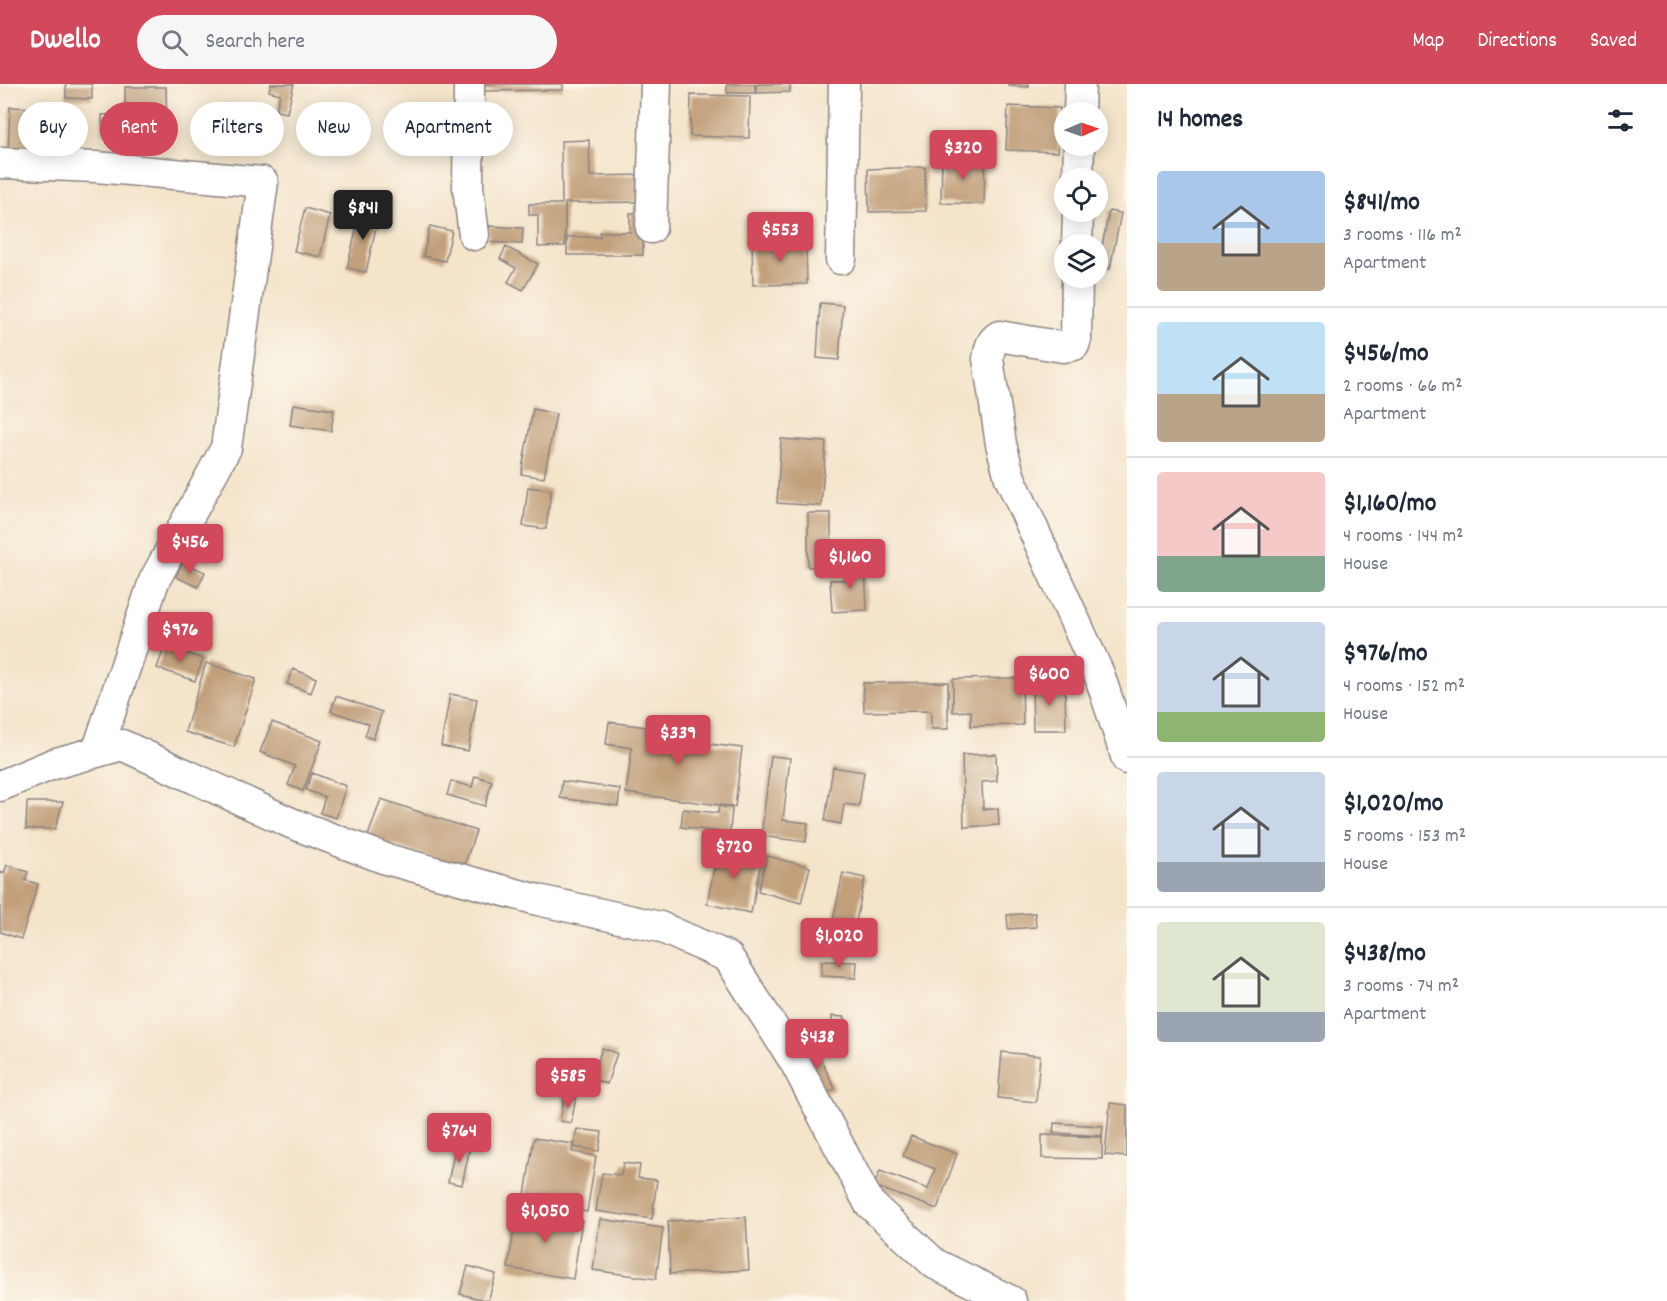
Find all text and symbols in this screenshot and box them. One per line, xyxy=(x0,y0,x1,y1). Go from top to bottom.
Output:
search box xyxy=(137,15,557,69)
text: Dwello xyxy=(30,22,101,62)
icon: search xyxy=(158,26,191,59)
text: Search here xyxy=(206,27,305,58)
text: Map xyxy=(1413,27,1444,57)
text: Directions xyxy=(1477,27,1557,57)
text: Saved xyxy=(1590,27,1637,57)
chip: Buy xyxy=(18,102,88,156)
chip: Rent xyxy=(100,102,178,156)
chip: Filters xyxy=(190,102,284,156)
chip: New xyxy=(296,102,371,156)
chip: Apartment xyxy=(383,102,513,156)
north arrow xyxy=(1054,102,1108,156)
map controls xyxy=(1054,102,1108,288)
text: 14 homes xyxy=(1157,102,1243,139)
icon: filters xyxy=(1604,104,1637,137)
pin: $320 xyxy=(927,130,999,181)
text: $320 xyxy=(944,135,982,163)
button: locate xyxy=(1054,168,1108,222)
text: $841/mo xyxy=(1343,185,1420,222)
pin: $841 xyxy=(327,190,399,241)
text: $841 xyxy=(348,195,378,223)
icon: home xyxy=(1205,195,1277,267)
pin: $553 xyxy=(744,212,816,263)
text: $553 xyxy=(761,217,799,245)
text: 3 rooms · 116 m² xyxy=(1343,222,1462,250)
button: layers xyxy=(1054,234,1108,288)
text: Apartment xyxy=(1343,250,1426,278)
text: $456/mo xyxy=(1343,336,1429,373)
icon: home xyxy=(1205,346,1277,418)
text: 2 rooms · 66 m² xyxy=(1343,373,1463,401)
text: Apartment xyxy=(1343,401,1426,429)
text: $1,160/mo xyxy=(1343,486,1436,523)
icon: home xyxy=(1205,496,1277,568)
text: 4 rooms · 144 m² xyxy=(1343,523,1464,551)
pin: $456 xyxy=(154,524,226,575)
text: $456 xyxy=(171,529,209,557)
pin: $1,160 xyxy=(801,539,899,590)
text: $1,160 xyxy=(828,544,872,572)
text: House xyxy=(1343,551,1388,579)
pin: $976 xyxy=(144,612,216,663)
text: $976 xyxy=(162,617,198,645)
text: $976/mo xyxy=(1343,636,1428,673)
icon: home xyxy=(1205,646,1277,718)
pin: $600 xyxy=(1013,656,1085,707)
text: $600 xyxy=(1028,661,1070,689)
text: 4 rooms · 152 m² xyxy=(1343,673,1465,701)
text: House xyxy=(1343,701,1388,729)
pin: $339 xyxy=(642,715,714,766)
text: $339 xyxy=(659,720,697,748)
text: $1,020/mo xyxy=(1343,786,1443,823)
icon: home xyxy=(1205,796,1277,868)
text: 5 rooms · 153 m² xyxy=(1343,823,1466,851)
pin: $720 xyxy=(698,829,770,880)
text: $720 xyxy=(715,834,753,862)
text: House xyxy=(1343,851,1388,879)
pin: $1,020 xyxy=(790,918,888,969)
text: $1,020 xyxy=(815,923,863,951)
text: $438/mo xyxy=(1343,936,1426,973)
icon: home xyxy=(1205,946,1277,1018)
text: 3 rooms · 74 m² xyxy=(1343,973,1459,1001)
text: Apartment xyxy=(1343,1001,1426,1029)
pin: $438 xyxy=(781,1019,853,1070)
text: $438 xyxy=(799,1024,835,1052)
pin: $585 xyxy=(532,1058,604,1109)
text: $585 xyxy=(550,1063,586,1091)
pin: $764 xyxy=(423,1113,495,1164)
text: $764 xyxy=(441,1118,477,1146)
pin: $1,050 xyxy=(496,1193,594,1244)
text: $1,050 xyxy=(520,1198,570,1226)

